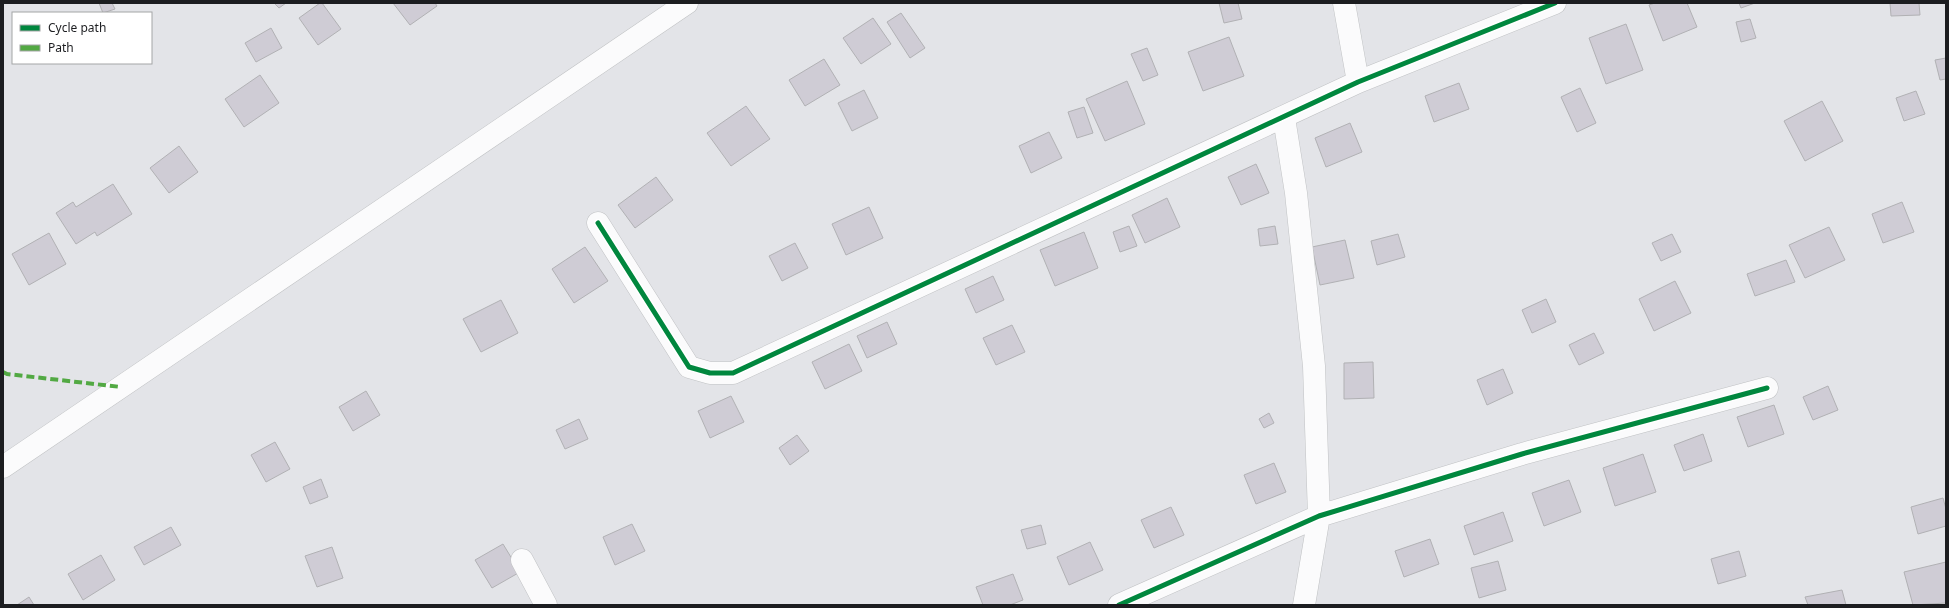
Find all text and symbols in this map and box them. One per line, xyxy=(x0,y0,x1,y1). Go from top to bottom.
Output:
legend xyxy=(12,12,152,64)
text: Cycle path xyxy=(48,19,106,36)
text: Path xyxy=(48,39,74,56)

